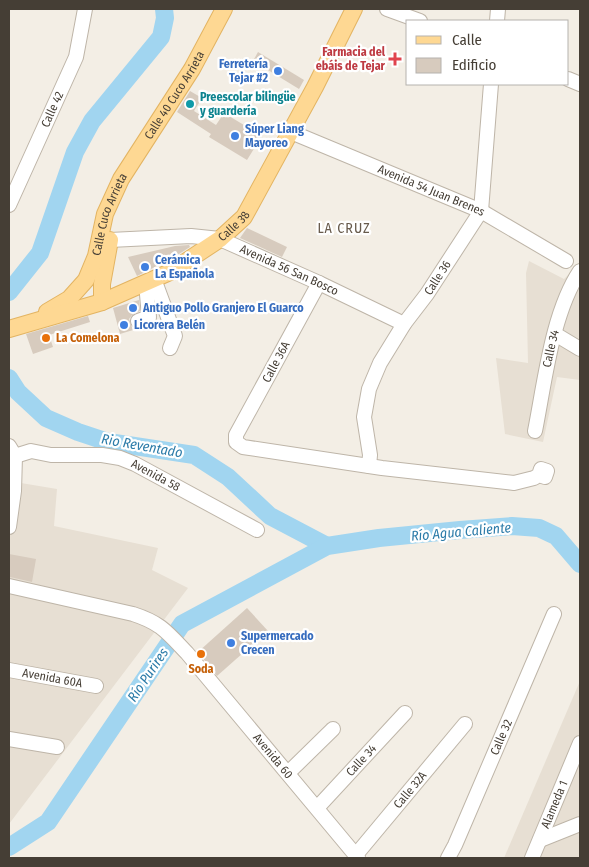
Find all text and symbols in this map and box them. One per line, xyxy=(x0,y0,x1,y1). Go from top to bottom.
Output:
legend xyxy=(406,20,569,85)
text: Calle xyxy=(452,31,482,49)
place label: Farmacia del ebáis de Tejar xyxy=(316,45,386,73)
street label: Calle 40 Cuco Arrieta xyxy=(142,49,207,142)
marker: Farmacia del ebáis de Tejar xyxy=(389,53,401,65)
text: Edificio xyxy=(452,56,497,74)
place label: Ferretería Tejar #2 xyxy=(219,57,268,85)
marker: Ferretería Tejar #2 xyxy=(272,65,284,77)
street label: Calle 42 xyxy=(38,89,66,129)
place label: Preescolar bilingüe y guardería xyxy=(199,90,296,118)
marker: Preescolar bilingüe y guardería xyxy=(184,98,196,110)
place label: Súper Liang Mayoreo xyxy=(245,122,304,150)
marker: Súper Liang Mayoreo xyxy=(229,130,241,142)
street label: Avenida 54 Juan Brenes xyxy=(376,162,488,219)
street label: Calle Cuco Arrieta xyxy=(89,170,130,257)
street label: Calle 38 xyxy=(215,209,253,244)
district label: LA CRUZ xyxy=(317,220,371,237)
street label: Avenida 56 San Bosco xyxy=(238,242,341,298)
place label: Cerámica La Española xyxy=(155,253,214,281)
street label: Calle 36 xyxy=(421,258,454,298)
marker: Cerámica La Española xyxy=(139,261,151,273)
place label: Antiguo Pollo Granjero El Guarco xyxy=(142,301,304,315)
marker: Antiguo Pollo Granjero El Guarco xyxy=(127,302,139,314)
place label: Licorera Belén xyxy=(134,318,205,332)
marker: Licorera Belén xyxy=(118,319,130,331)
street label: Calle 34 xyxy=(540,328,562,369)
place label: La Comelona xyxy=(56,331,120,345)
marker: La Comelona xyxy=(40,332,52,344)
street label: Calle 36A xyxy=(259,338,293,385)
water label: Rio Reventado xyxy=(100,431,184,461)
street label: Avenida 58 xyxy=(129,456,183,494)
water label: Río Agua Caliente xyxy=(410,519,512,545)
place label: Supermercado Crecen xyxy=(241,629,314,657)
marker: Supermercado Crecen xyxy=(225,637,237,649)
water label: Río Purires xyxy=(124,645,172,705)
marker: Soda xyxy=(195,648,207,660)
place label: Soda xyxy=(188,662,214,676)
street label: Avenida 60A xyxy=(21,666,84,690)
street label: Calle 32 xyxy=(487,717,515,757)
street label: Avenida 60 xyxy=(250,731,296,781)
street label: Calle 34 xyxy=(343,741,379,779)
street label: Calle 32A xyxy=(391,768,430,811)
street label: Alameda 1 xyxy=(538,779,570,830)

